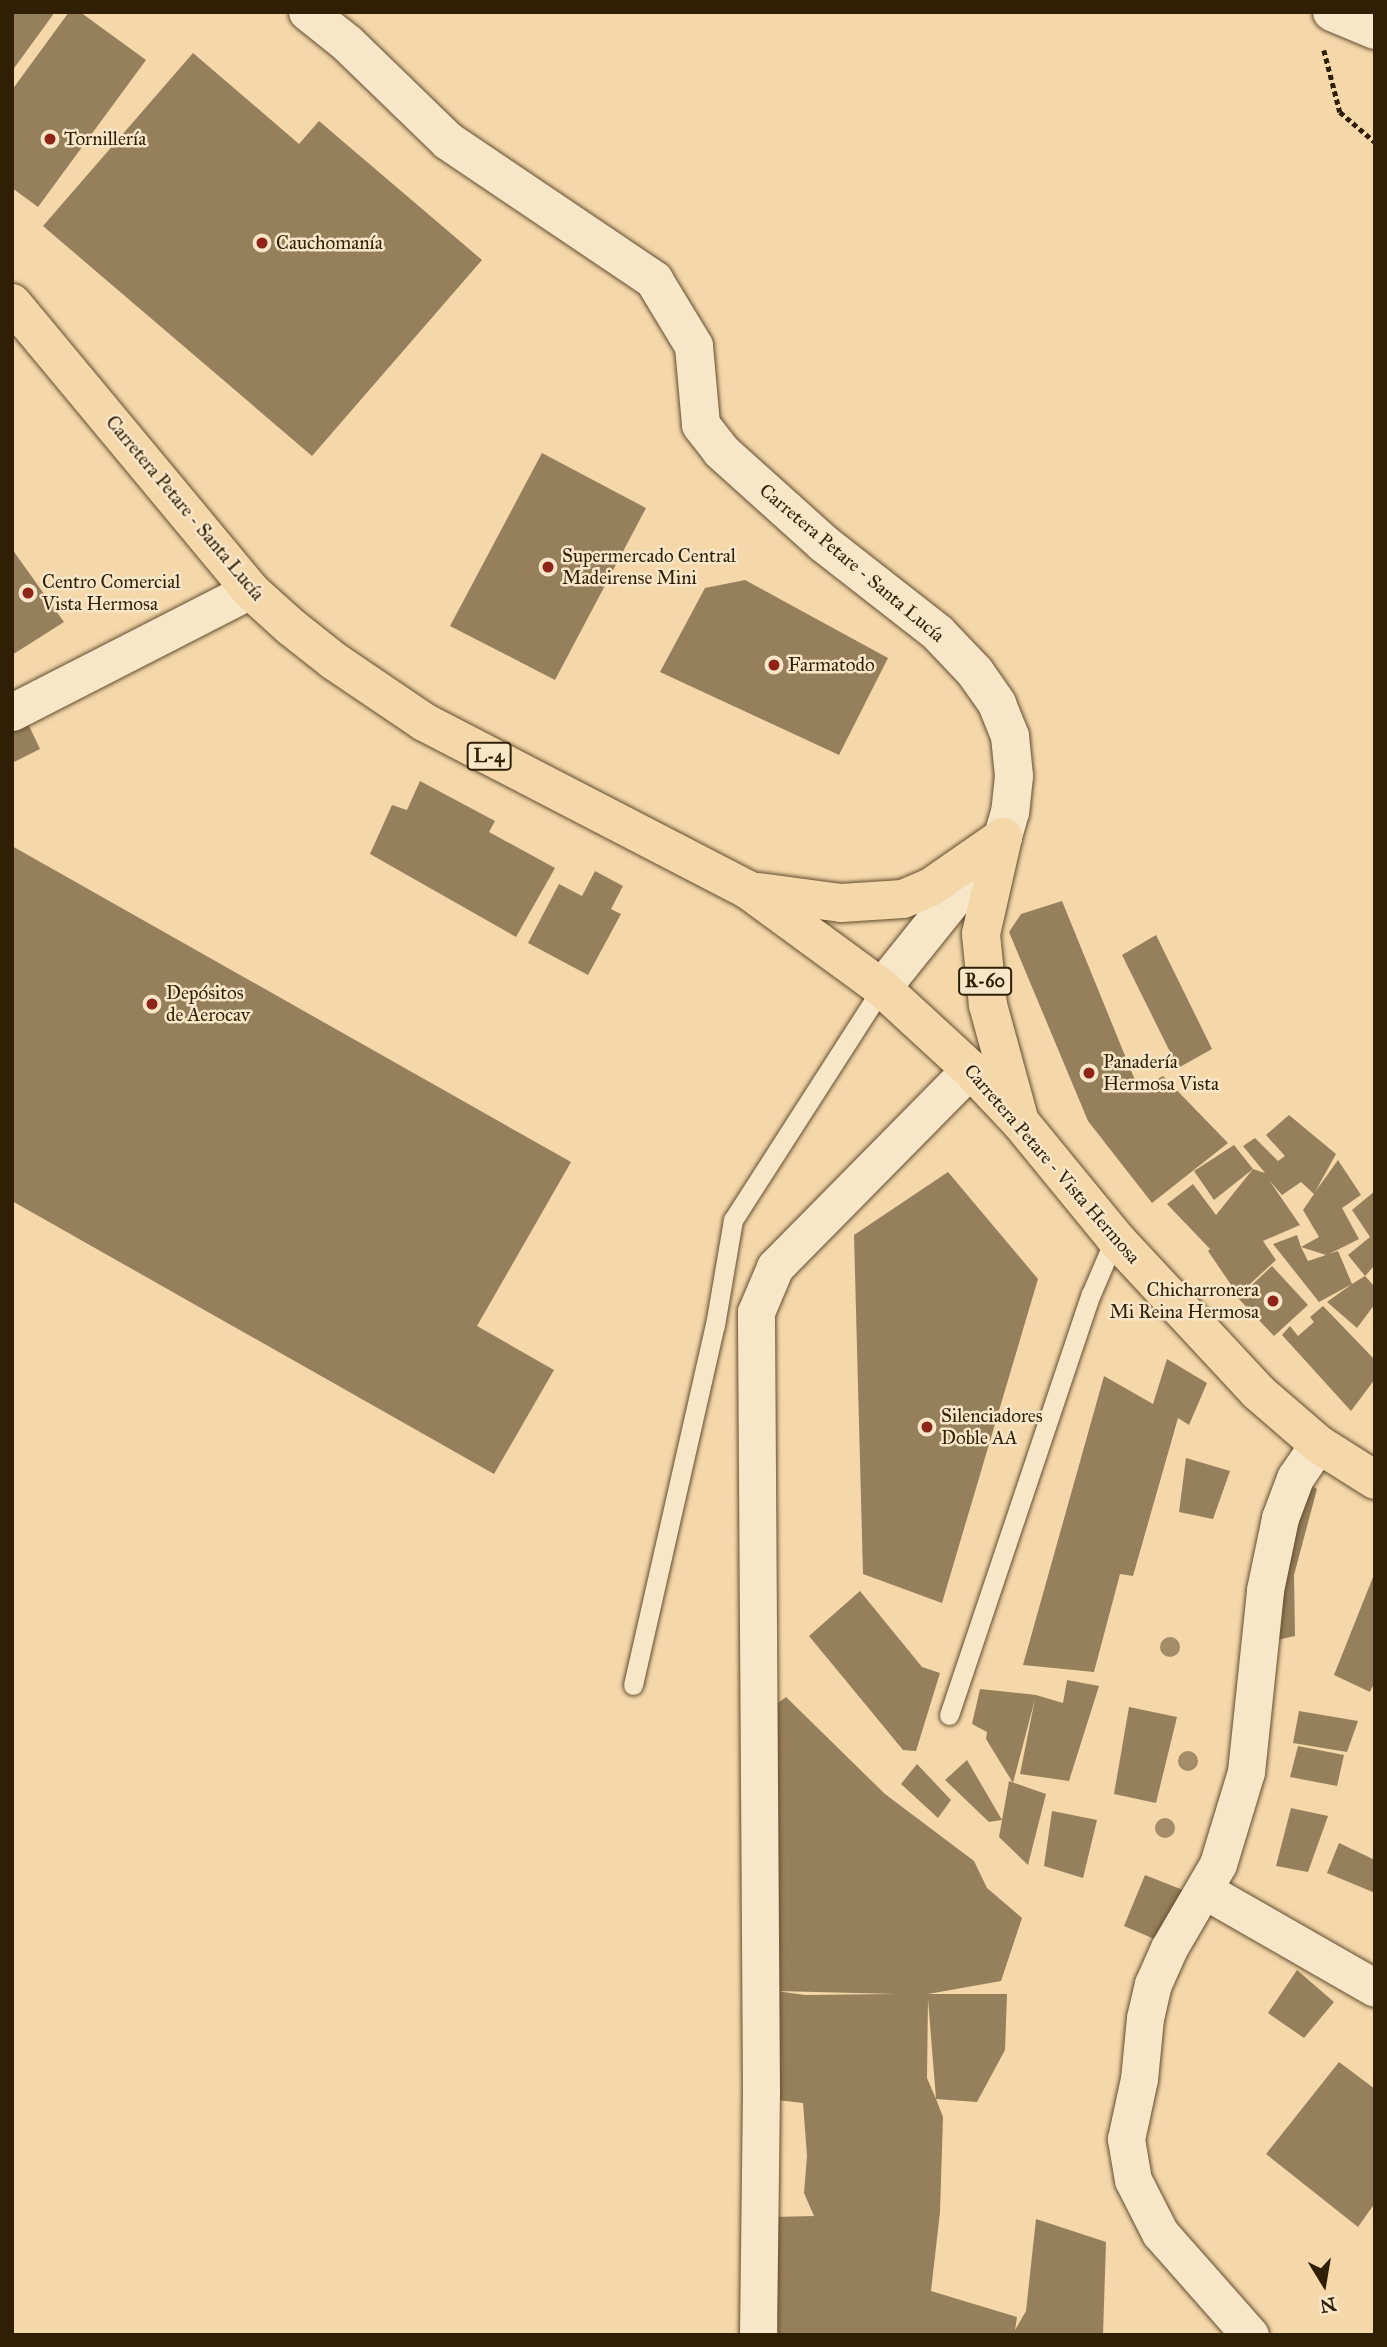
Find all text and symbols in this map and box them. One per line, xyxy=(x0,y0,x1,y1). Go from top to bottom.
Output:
place label: Tornillería xyxy=(64,128,146,150)
marker: Tornillería xyxy=(42,131,58,147)
place label: Cauchomanía xyxy=(276,232,383,254)
marker: Cauchomanía xyxy=(254,235,270,251)
street label: Carretera Petare - Santa Lucía xyxy=(101,411,269,605)
street label: Carretera Petare - Santa Lucía xyxy=(755,479,949,647)
place label: Supermercado Central Madeirense Mini xyxy=(562,545,736,589)
marker: Supermercado Central Madeirense Mini xyxy=(540,559,556,575)
place label: Centro Comercial Vista Hermosa xyxy=(42,571,180,615)
marker: Centro Comercial Vista Hermosa xyxy=(20,585,36,601)
place label: Farmatodo xyxy=(788,654,875,676)
marker: Farmatodo xyxy=(766,657,782,673)
road number: L-4 xyxy=(466,742,512,770)
road number: R-60 xyxy=(957,966,1013,996)
place label: Depósitos de Aerocav xyxy=(166,982,250,1026)
marker: Depósitos de Aerocav xyxy=(144,996,160,1012)
place label: Panadería Hermosa Vista xyxy=(1103,1051,1219,1095)
street label: Carretera Petare - Vista Hermosa xyxy=(959,1060,1145,1268)
marker: Panadería Hermosa Vista xyxy=(1081,1065,1097,1081)
place label: Chicharronera Mi Reina Hermosa xyxy=(1109,1279,1259,1323)
marker: Chicharronera Mi Reina Hermosa xyxy=(1265,1293,1281,1309)
place label: Silenciadores Doble AA xyxy=(941,1405,1043,1449)
marker: Silenciadores Doble AA xyxy=(919,1419,935,1435)
north arrow xyxy=(1289,2249,1359,2319)
text: N xyxy=(1318,2292,1338,2318)

